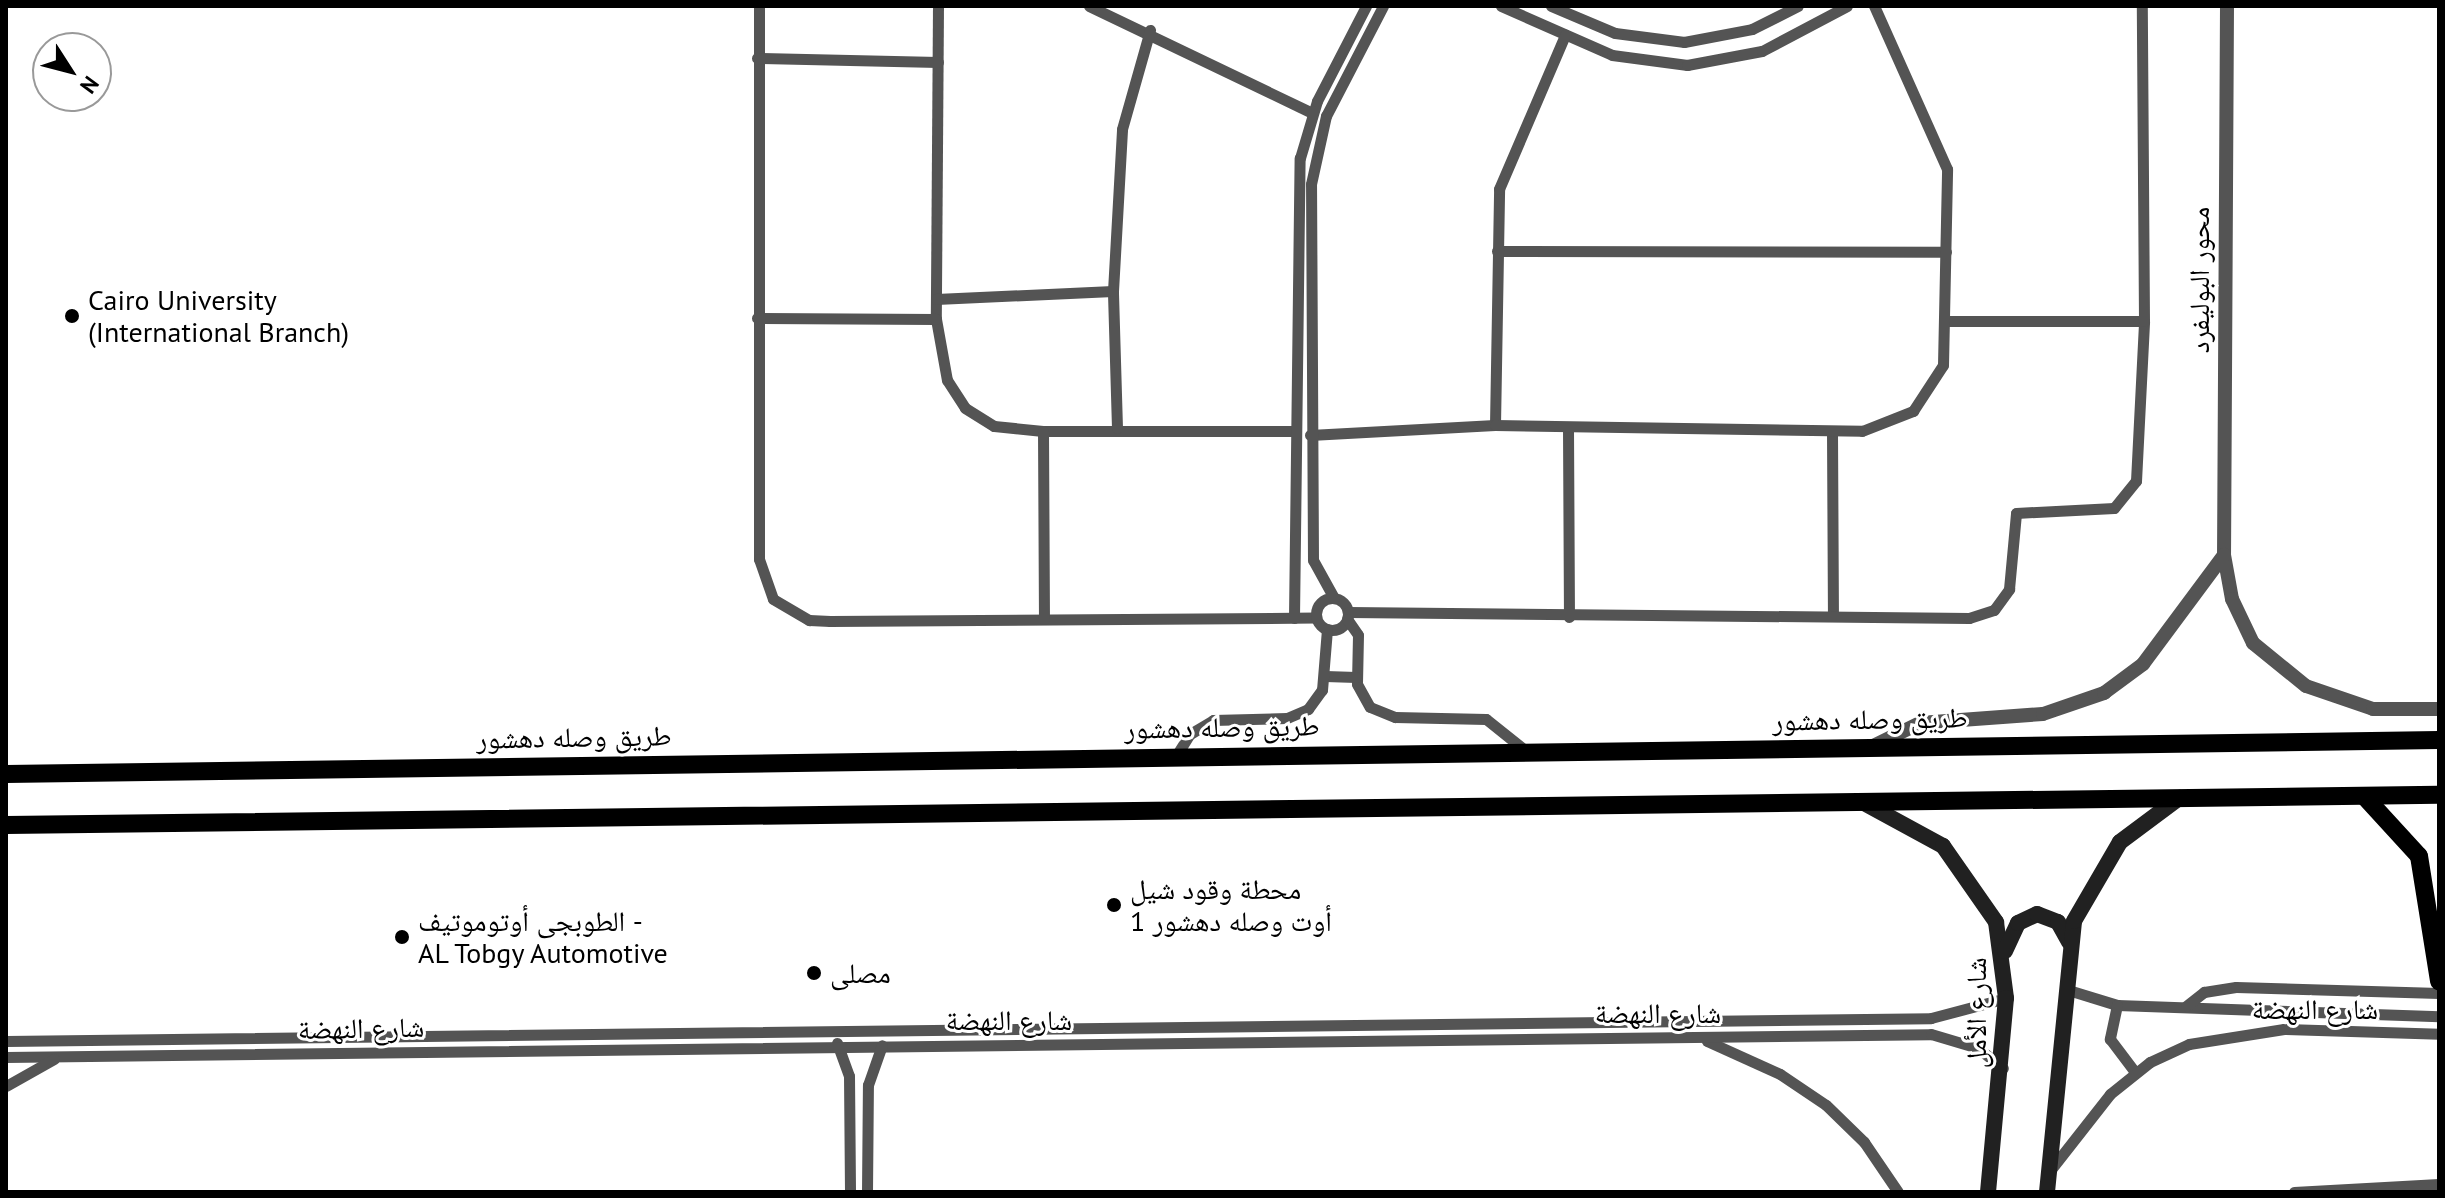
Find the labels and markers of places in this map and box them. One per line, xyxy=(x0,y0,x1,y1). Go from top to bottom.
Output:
place label: Cairo University (International Branch) xyxy=(88,283,349,349)
marker: Cairo University (International Branch) xyxy=(63,307,81,325)
place label: محطة وقود شيل أوت وصله دهشور 1 xyxy=(1130,872,1332,938)
marker: محطة وقود شيل أوت وصله دهشور 1 xyxy=(1105,896,1123,914)
place label: الطوبجى أوتوموتيف - AL Tobgy Automotive xyxy=(418,904,672,970)
marker: الطوبجى أوتوموتيف - AL Tobgy Automotive xyxy=(393,928,411,946)
place label: مصلى xyxy=(830,956,891,990)
marker: مصلى xyxy=(805,964,823,982)

